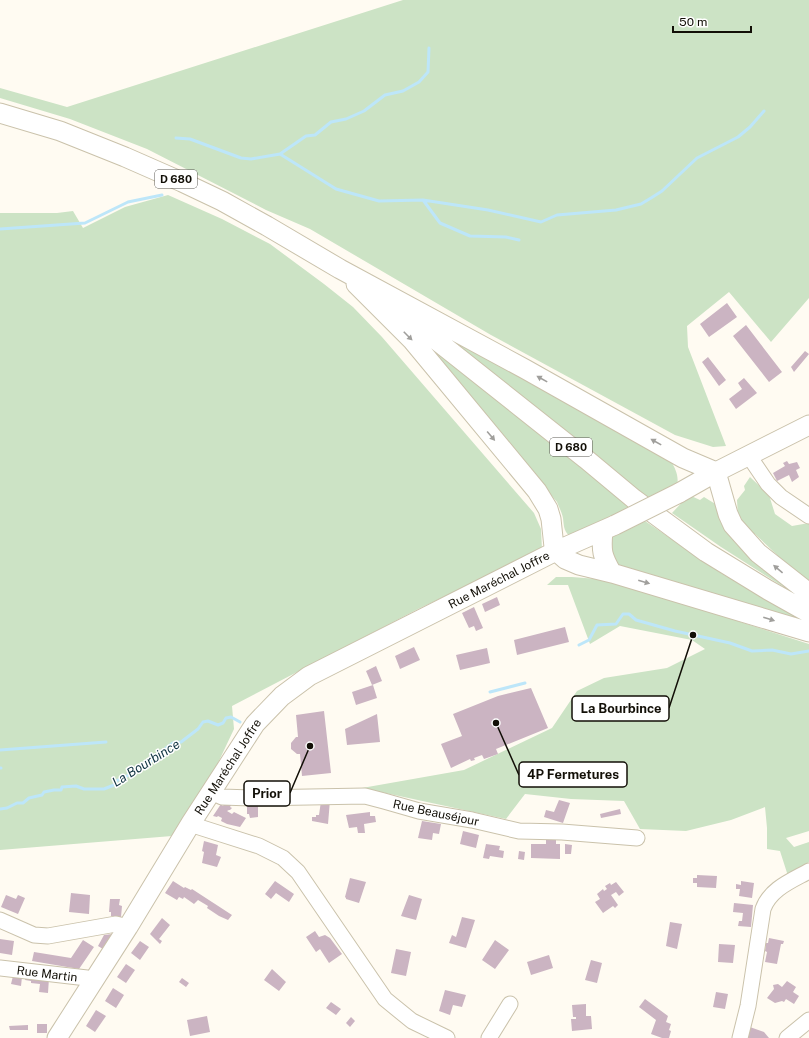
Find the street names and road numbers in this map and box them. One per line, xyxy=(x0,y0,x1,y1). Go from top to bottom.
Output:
road number: D 680 xyxy=(155,170,197,188)
road number: D 680 xyxy=(550,438,592,456)
street label: Rue Maréchal Joffre xyxy=(446,548,552,612)
street label: Rue Maréchal Joffre xyxy=(192,716,264,818)
street label: Rue Beauséjour xyxy=(392,797,481,829)
street label: Rue Martin xyxy=(16,963,78,985)

